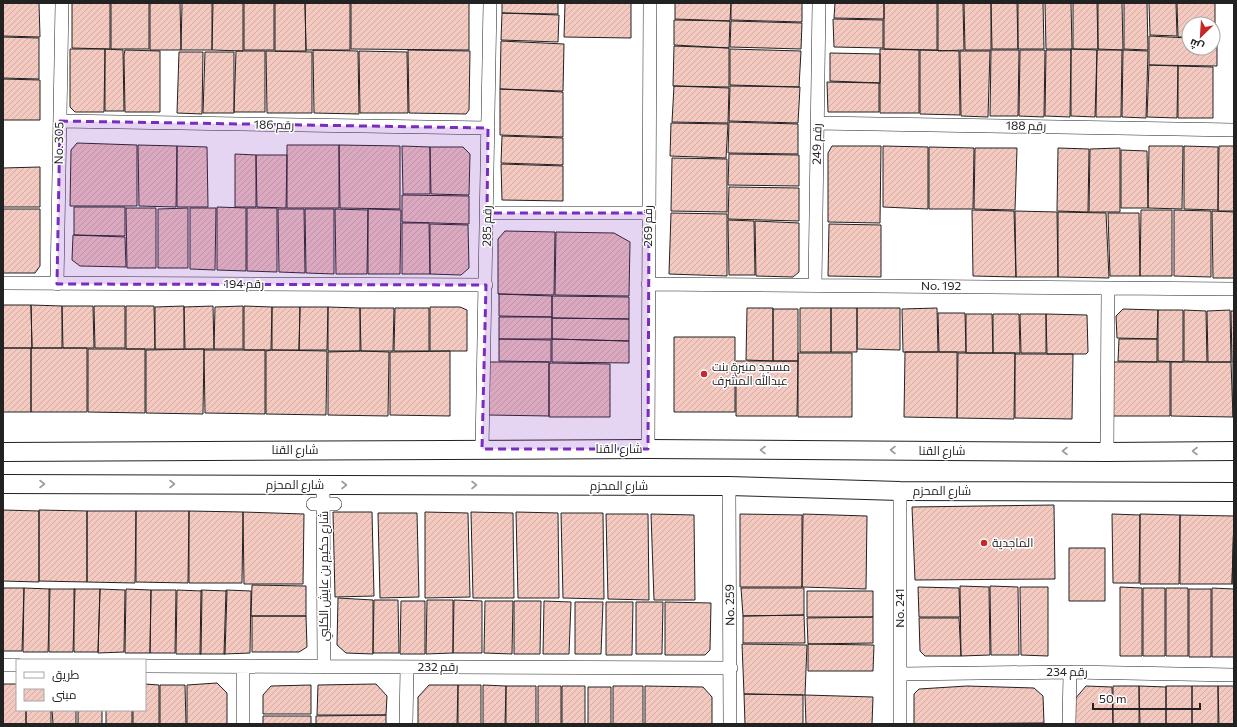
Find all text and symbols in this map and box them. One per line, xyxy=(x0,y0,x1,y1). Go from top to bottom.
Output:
north arrow xyxy=(1181,16,1221,56)
text: ش xyxy=(1187,36,1206,54)
street label: رقم 186 xyxy=(254,117,294,133)
street label: رقم 188 xyxy=(1006,118,1046,134)
street label: No. 305 xyxy=(51,121,65,164)
street label: رقم 249 xyxy=(809,123,825,165)
street label: رقم 285 xyxy=(479,205,495,247)
street label: رقم 269 xyxy=(640,205,656,247)
street label: رقم 194 xyxy=(224,276,264,292)
street label: No. 192 xyxy=(921,278,961,292)
place label: مسجد منيرة بنت عبدالله المشرف xyxy=(712,359,790,388)
marker: مسجد منيرة بنت عبدالله المشرف xyxy=(699,369,709,379)
street label: شارع القنا xyxy=(596,441,642,457)
street label: شارع القنا xyxy=(272,442,318,458)
street label: شارع القنا xyxy=(919,443,965,459)
one-way arrow xyxy=(760,446,766,454)
one-way arrow xyxy=(890,446,896,454)
one-way arrow xyxy=(1062,447,1068,455)
one-way arrow xyxy=(1192,447,1198,455)
street label: شارع المحزم xyxy=(266,477,324,493)
street label: شارع المحزم xyxy=(590,478,648,494)
one-way arrow xyxy=(39,480,45,488)
one-way arrow xyxy=(169,480,175,488)
one-way arrow xyxy=(341,481,347,489)
one-way arrow xyxy=(471,481,477,489)
street label: شارع المحزم xyxy=(913,483,971,499)
street label: شارع حكيم بن عايش الكلبي xyxy=(316,511,334,641)
place label: الماجدية xyxy=(992,535,1033,550)
marker: الماجدية xyxy=(979,538,989,548)
street label: No. 259 xyxy=(722,584,736,626)
street label: No. 241 xyxy=(892,588,906,628)
legend xyxy=(16,659,146,711)
street label: رقم 232 xyxy=(418,659,458,675)
street label: رقم 234 xyxy=(1046,664,1088,680)
text: طريق xyxy=(52,667,80,682)
scale bar xyxy=(1093,685,1200,711)
text: مبنى xyxy=(52,687,77,702)
text: 50 m xyxy=(1099,691,1127,705)

